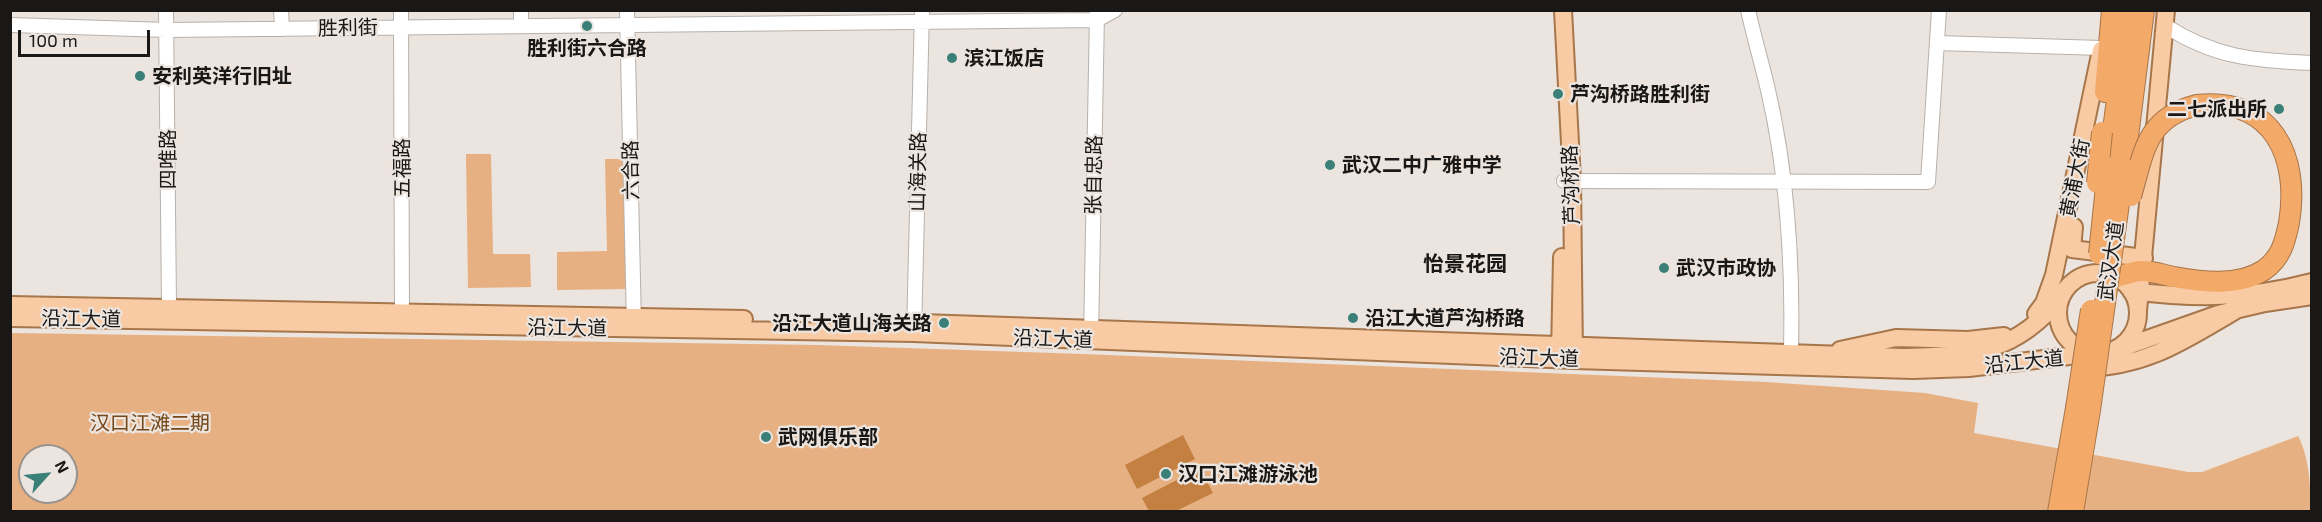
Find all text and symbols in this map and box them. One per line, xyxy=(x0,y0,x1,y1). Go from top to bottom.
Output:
street label: 胜利街 xyxy=(318,15,378,41)
scale bar xyxy=(21,18,153,56)
marker: 胜利街六合路 xyxy=(580,19,594,33)
text: 100 m xyxy=(29,29,78,51)
place label: 胜利街六合路 xyxy=(527,36,647,60)
place label: 滨江饭店 xyxy=(964,46,1044,70)
marker: 滨江饭店 xyxy=(945,51,959,65)
place label: 安利英洋行旧址 xyxy=(152,64,292,88)
marker: 安利英洋行旧址 xyxy=(133,69,147,83)
place label: 芦沟桥路胜利街 xyxy=(1570,82,1710,106)
marker: 芦沟桥路胜利街 xyxy=(1551,87,1565,101)
place label: 二七派出所 xyxy=(2167,97,2267,121)
marker: 二七派出所 xyxy=(2272,102,2286,116)
street label: 四唯路 xyxy=(156,129,180,189)
street label: 山海关路 xyxy=(905,132,931,212)
street label: 张自忠路 xyxy=(1081,135,1107,215)
street label: 黄浦大街 xyxy=(2056,136,2094,220)
street label: 五福路 xyxy=(390,138,414,198)
street label: 六合路 xyxy=(618,140,644,200)
street label: 芦沟桥路 xyxy=(1558,145,1584,225)
place label: 武汉二中广雅中学 xyxy=(1342,153,1502,177)
marker: 武汉二中广雅中学 xyxy=(1323,158,1337,172)
street label: 武汉大道 xyxy=(2094,220,2128,302)
district label: 怡景花园 xyxy=(1423,251,1507,277)
place label: 武汉市政协 xyxy=(1676,256,1776,280)
marker: 武汉市政协 xyxy=(1657,261,1671,275)
street label: 沿江大道 xyxy=(41,306,121,332)
place label: 沿江大道芦沟桥路 xyxy=(1365,306,1525,330)
place label: 沿江大道山海关路 xyxy=(772,311,932,335)
marker: 沿江大道芦沟桥路 xyxy=(1346,311,1360,325)
street label: 沿江大道 xyxy=(527,315,607,341)
marker: 沿江大道山海关路 xyxy=(937,316,951,330)
street label: 沿江大道 xyxy=(1013,326,1093,352)
street label: 沿江大道 xyxy=(1499,345,1579,371)
street label: 沿江大道 xyxy=(1983,346,2065,378)
park label: 汉口江滩二期 xyxy=(90,411,210,435)
place label: 武网俱乐部 xyxy=(778,425,878,449)
marker: 武网俱乐部 xyxy=(759,430,773,444)
north arrow xyxy=(18,444,78,504)
text: N xyxy=(52,457,74,476)
place label: 汉口江滩游泳池 xyxy=(1178,462,1318,486)
marker: 汉口江滩游泳池 xyxy=(1159,467,1173,481)

